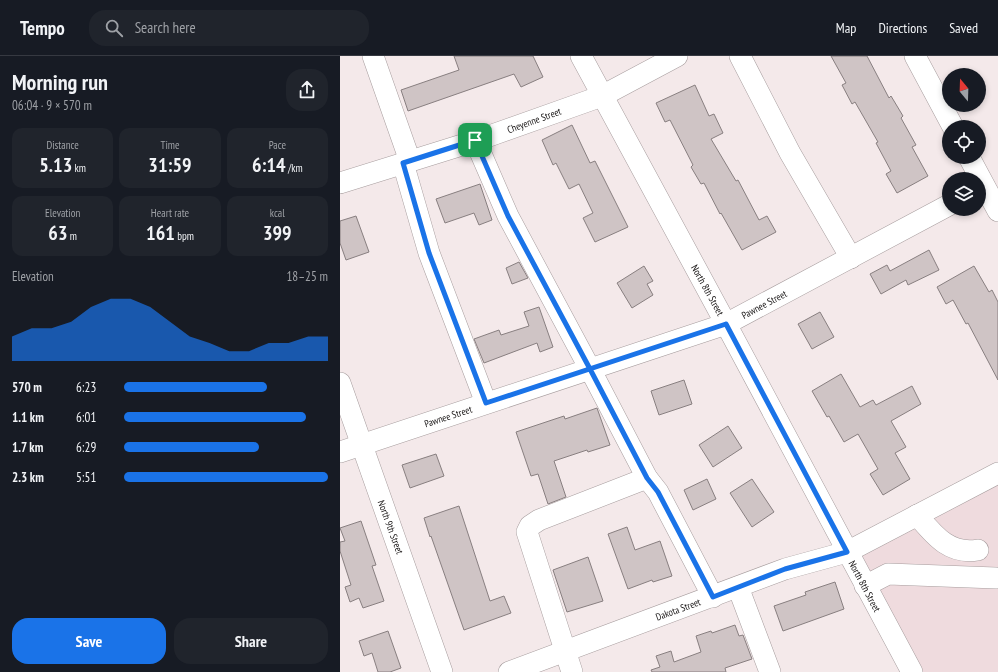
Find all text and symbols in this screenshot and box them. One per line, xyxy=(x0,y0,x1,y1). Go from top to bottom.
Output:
search box xyxy=(89,10,369,46)
text: Tempo xyxy=(20,16,65,40)
icon: search xyxy=(103,17,125,39)
text: Search here xyxy=(135,18,196,37)
text: Map xyxy=(836,19,856,37)
text: Directions xyxy=(878,19,927,37)
text: Saved xyxy=(949,19,978,37)
text: Morning run xyxy=(12,68,108,96)
north arrow xyxy=(942,68,986,112)
map controls xyxy=(942,68,986,216)
button: share xyxy=(286,69,328,111)
text: 06:04 · 9 × 570 m xyxy=(12,97,92,114)
street label: Cheyenne Street xyxy=(505,105,563,136)
button: locate xyxy=(942,120,986,164)
pin xyxy=(458,123,492,157)
icon: arrive xyxy=(464,129,486,151)
text: Distance xyxy=(46,138,79,152)
text: Time xyxy=(160,138,180,152)
text: Pace xyxy=(269,138,286,152)
text: 5.13 xyxy=(39,152,72,178)
text: 31:59 xyxy=(148,152,192,178)
text: 6:14 xyxy=(252,152,286,178)
text: km xyxy=(72,161,86,175)
text: /km xyxy=(286,161,303,175)
button: layers xyxy=(942,172,986,216)
text: Elevation xyxy=(45,206,80,220)
text: Heart rate xyxy=(151,206,189,220)
text: kcal xyxy=(270,206,285,220)
text: 63 xyxy=(48,220,67,246)
text: 161 xyxy=(146,220,175,246)
text: 399 xyxy=(263,220,292,246)
text: m xyxy=(67,229,77,243)
text: bpm xyxy=(175,229,194,243)
street label: North 8th Street xyxy=(688,262,727,318)
text: Elevation xyxy=(12,268,54,285)
text: 18–25 m xyxy=(286,268,328,285)
street label: Pawnee Street xyxy=(739,287,789,322)
text: 570 m xyxy=(12,379,42,396)
text: 6:23 xyxy=(76,379,96,396)
street label: Pawnee Street xyxy=(423,403,474,430)
text: 1.1 km xyxy=(12,409,44,426)
text: 6:01 xyxy=(76,409,96,426)
text: 1.7 km xyxy=(12,439,43,456)
text: 6:29 xyxy=(76,439,96,456)
text: 2.3 km xyxy=(12,469,44,486)
text: 5:51 xyxy=(76,469,96,486)
street label: North 9th Street xyxy=(375,498,406,556)
street label: North 8th Street xyxy=(846,558,884,614)
street label: Dakota Street xyxy=(654,595,703,624)
button: Save xyxy=(12,618,166,664)
button: Share xyxy=(174,618,328,664)

